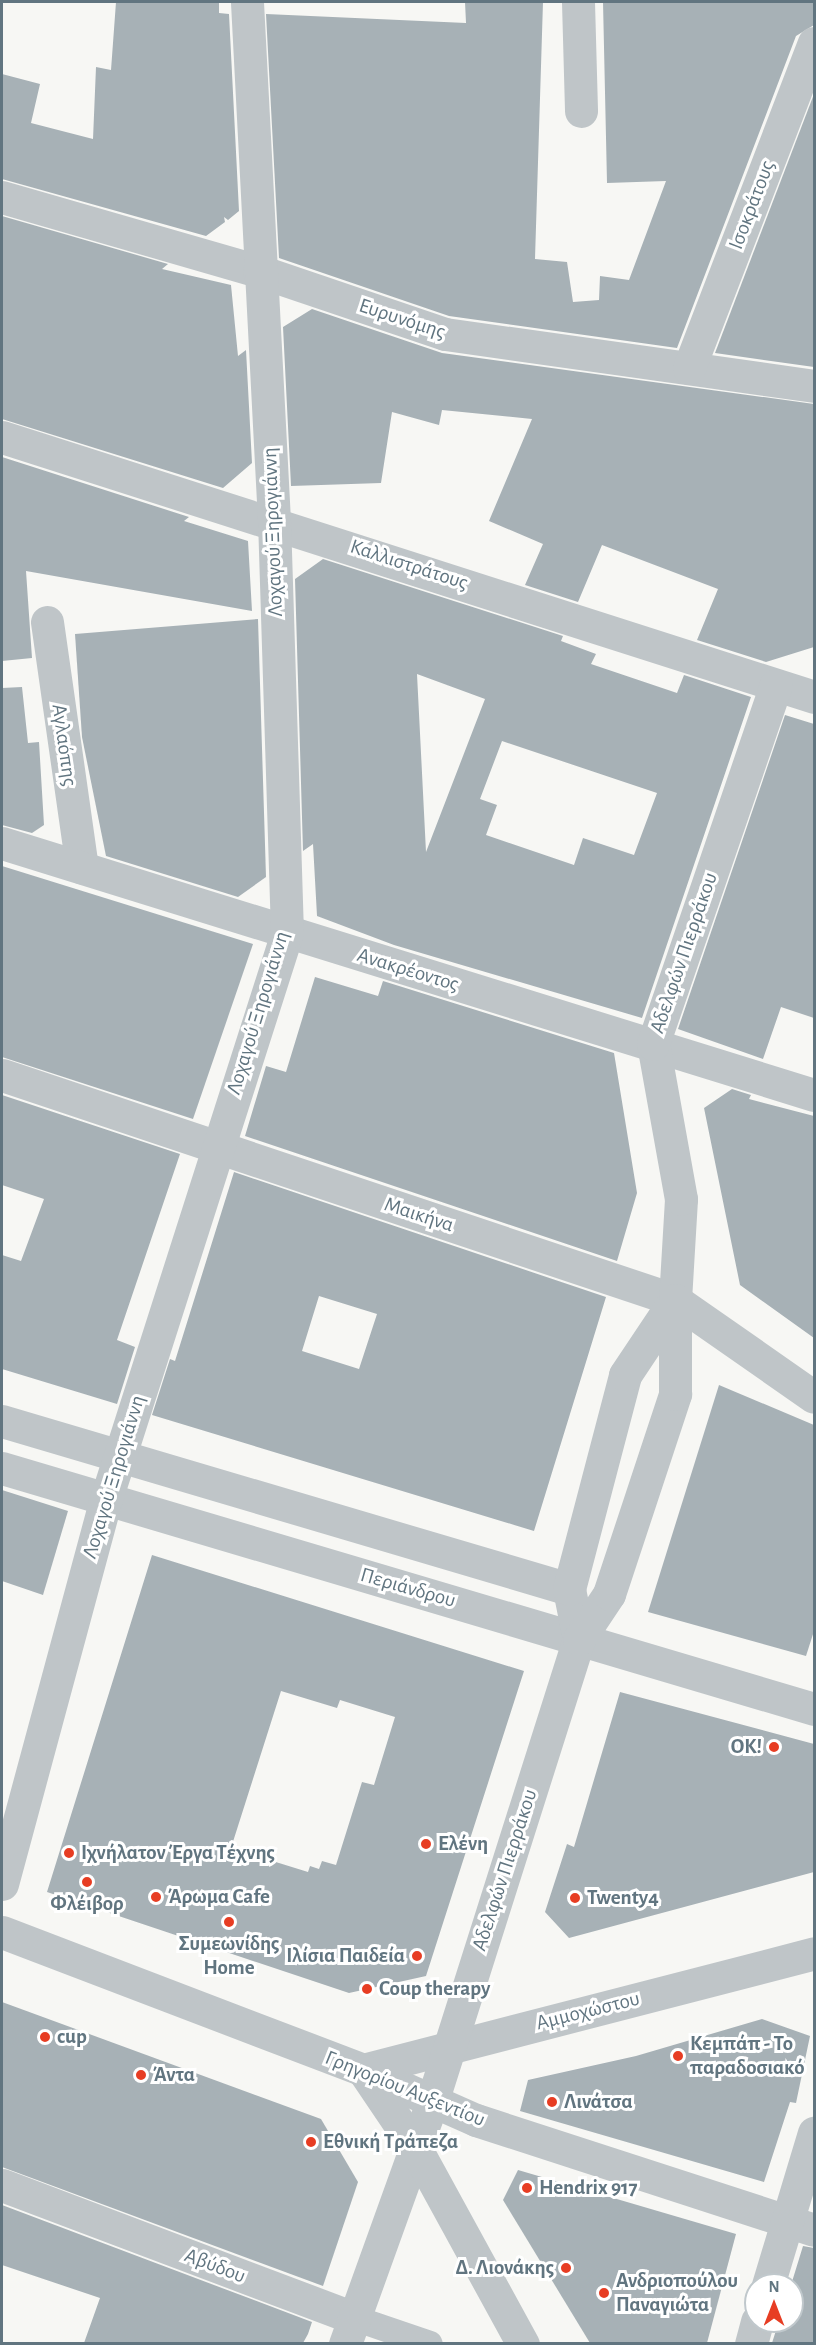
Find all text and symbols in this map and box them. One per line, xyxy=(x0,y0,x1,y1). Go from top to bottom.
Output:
street label: Ισοκράτους xyxy=(724,157,780,253)
street label: Ευρυνόμης xyxy=(356,293,448,345)
street label: Λοχαγού Ξηρογιάννη xyxy=(257,447,289,617)
street label: Καλλιστράτους xyxy=(347,534,471,596)
street label: Αγλαόπης xyxy=(46,702,82,788)
street label: Αδελφών Πιερράκου xyxy=(645,869,723,1037)
street label: Λοχαγού Ξηρογιάννη xyxy=(221,928,295,1098)
street label: Ανακρέοντος xyxy=(354,943,462,997)
street label: Μαικήνα xyxy=(381,1192,457,1238)
street label: Λοχαγού Ξηρογιάννη xyxy=(77,1392,151,1562)
street label: Περιάνδρου xyxy=(357,1562,459,1614)
place label: ΟΚ! xyxy=(731,1734,762,1760)
marker: ΟΚ! xyxy=(767,1740,781,1754)
street label: Αδελφών Πιερράκου xyxy=(467,1786,543,1954)
place label: Ελένη xyxy=(438,1831,488,1857)
marker: Ελένη xyxy=(419,1837,433,1851)
place label: Ιχνήλατον Έργα Τέχνης xyxy=(81,1840,275,1866)
marker: Ιχνήλατον Έργα Τέχνης xyxy=(62,1846,76,1860)
marker: Φλέιβορ xyxy=(80,1875,94,1889)
place label: Άρωμα Cafe xyxy=(168,1884,270,1910)
place label: Twenty4 xyxy=(587,1885,659,1911)
marker: Άρωμα Cafe xyxy=(149,1890,163,1904)
place label: Φλέιβορ xyxy=(50,1891,124,1917)
marker: Twenty4 xyxy=(568,1891,582,1905)
marker: Συμεωνίδης Home xyxy=(222,1915,236,1929)
place label: Συμεωνίδης Home xyxy=(179,1931,279,1981)
place label: Ιλίσια Παιδεία xyxy=(286,1943,405,1969)
marker: Ιλίσια Παιδεία xyxy=(410,1949,424,1963)
place label: Coup therapy xyxy=(379,1976,490,2002)
marker: Coup therapy xyxy=(360,1982,374,1996)
street label: Αμμοχώστου xyxy=(534,1986,642,2036)
place label: cup xyxy=(57,2024,87,2050)
marker: cup xyxy=(38,2030,52,2044)
place label: Κεμπάπ - Το παραδοσιακό xyxy=(690,2031,804,2081)
street label: Γρηγορίου Αυξεντίου xyxy=(321,2045,489,2133)
marker: Κεμπάπ - Το παραδοσιακό xyxy=(671,2049,685,2063)
place label: Άντα xyxy=(153,2062,195,2088)
marker: Άντα xyxy=(134,2068,148,2082)
place label: Λινάτσα xyxy=(564,2089,633,2115)
marker: Λινάτσα xyxy=(545,2095,559,2109)
place label: Εθνική Τράπεζα xyxy=(323,2129,458,2155)
marker: Εθνική Τράπεζα xyxy=(304,2135,318,2149)
place label: Hendrix 917 xyxy=(539,2175,638,2201)
marker: Hendrix 917 xyxy=(520,2181,534,2195)
street label: Αβύδου xyxy=(181,2243,249,2289)
place label: Δ. Λιονάκης xyxy=(455,2255,554,2281)
marker: Δ. Λιονάκης xyxy=(559,2261,573,2275)
place label: Ανδριοπούλου Παναγιώτα xyxy=(616,2268,738,2318)
north arrow xyxy=(744,2273,804,2333)
text: N xyxy=(768,2279,780,2295)
marker: Ανδριοπούλου Παναγιώτα xyxy=(597,2286,611,2300)

